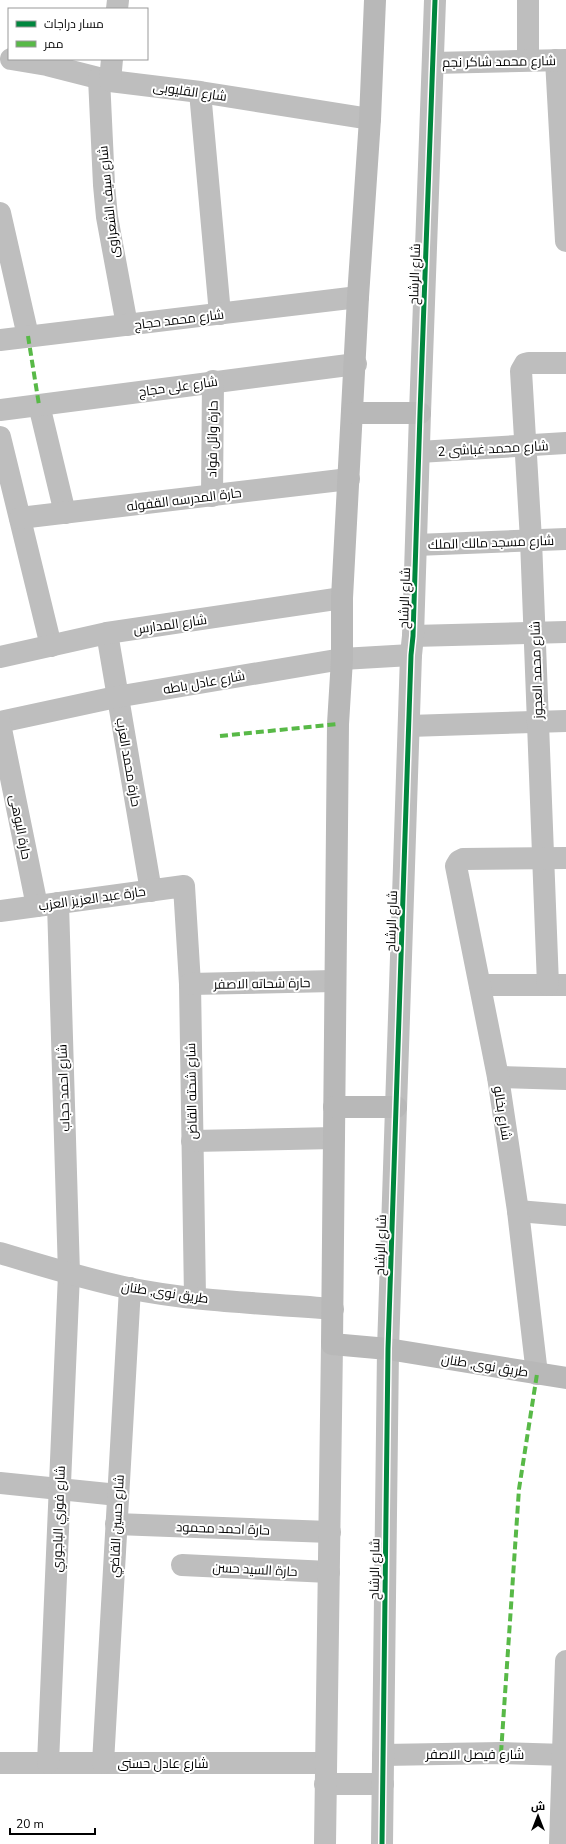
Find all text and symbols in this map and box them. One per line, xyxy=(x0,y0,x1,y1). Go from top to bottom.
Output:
legend xyxy=(8,8,148,60)
text: مسار دراجات xyxy=(44,16,104,32)
text: ممر xyxy=(43,36,63,52)
street label: شارع محمد شاكر نجم xyxy=(442,52,556,72)
street label: شارع القليوبى xyxy=(152,78,228,106)
street label: شارع سيف الشعراوى xyxy=(94,145,124,259)
street label: شارع الرشاح xyxy=(405,243,425,305)
street label: شارع محمد حجاج xyxy=(133,306,225,334)
street label: شارع على حجاج xyxy=(137,373,219,401)
street label: حارة وائل فواد xyxy=(203,400,223,478)
street label: شارع محمد غباشى 2 xyxy=(437,437,549,461)
street label: حارة المدرسه القفوله xyxy=(126,484,243,516)
street label: شارع مسجد مالك الملك xyxy=(428,532,554,554)
street label: شارع الرشاح xyxy=(395,567,415,629)
street label: شارع المدارس xyxy=(132,611,208,639)
street label: شارع محمد العجوز xyxy=(526,621,548,720)
street label: شارع عادل باطه xyxy=(162,667,247,699)
street label: حارة محمد العزب xyxy=(111,716,145,808)
street label: حارة البوهى xyxy=(5,793,35,861)
street label: حارة عبد العزيز العزب xyxy=(38,883,147,915)
street label: شارع الرشاح xyxy=(382,890,402,952)
street label: حارة شحاته الاصفر xyxy=(212,974,311,994)
street label: شارع شحته القاض xyxy=(182,1043,202,1139)
street label: شارع احمد حجاب xyxy=(53,1044,75,1132)
street label: شارع بخالو xyxy=(489,1085,515,1142)
street label: شارع الرشاح xyxy=(371,1214,391,1276)
street label: طريق نوى, طنان xyxy=(120,1278,210,1308)
street label: طريق نوى, طنان xyxy=(440,1350,530,1382)
street label: شارع فوزي الباجوري xyxy=(48,1465,71,1573)
street label: شارع حسين القاضي xyxy=(105,1474,130,1578)
street label: حارة احمد محمود xyxy=(176,1518,270,1540)
street label: شارع الرشاح xyxy=(365,1538,385,1600)
street label: حارة السيد حسن xyxy=(212,1559,298,1581)
street label: شارع فيصل الاصفر xyxy=(425,1746,524,1764)
street label: شارع عادل حسنى xyxy=(117,1755,209,1773)
north arrow xyxy=(518,1796,558,1836)
text: ش xyxy=(531,1799,545,1814)
scale bar xyxy=(10,1810,95,1836)
text: 20 m xyxy=(16,1816,44,1832)

